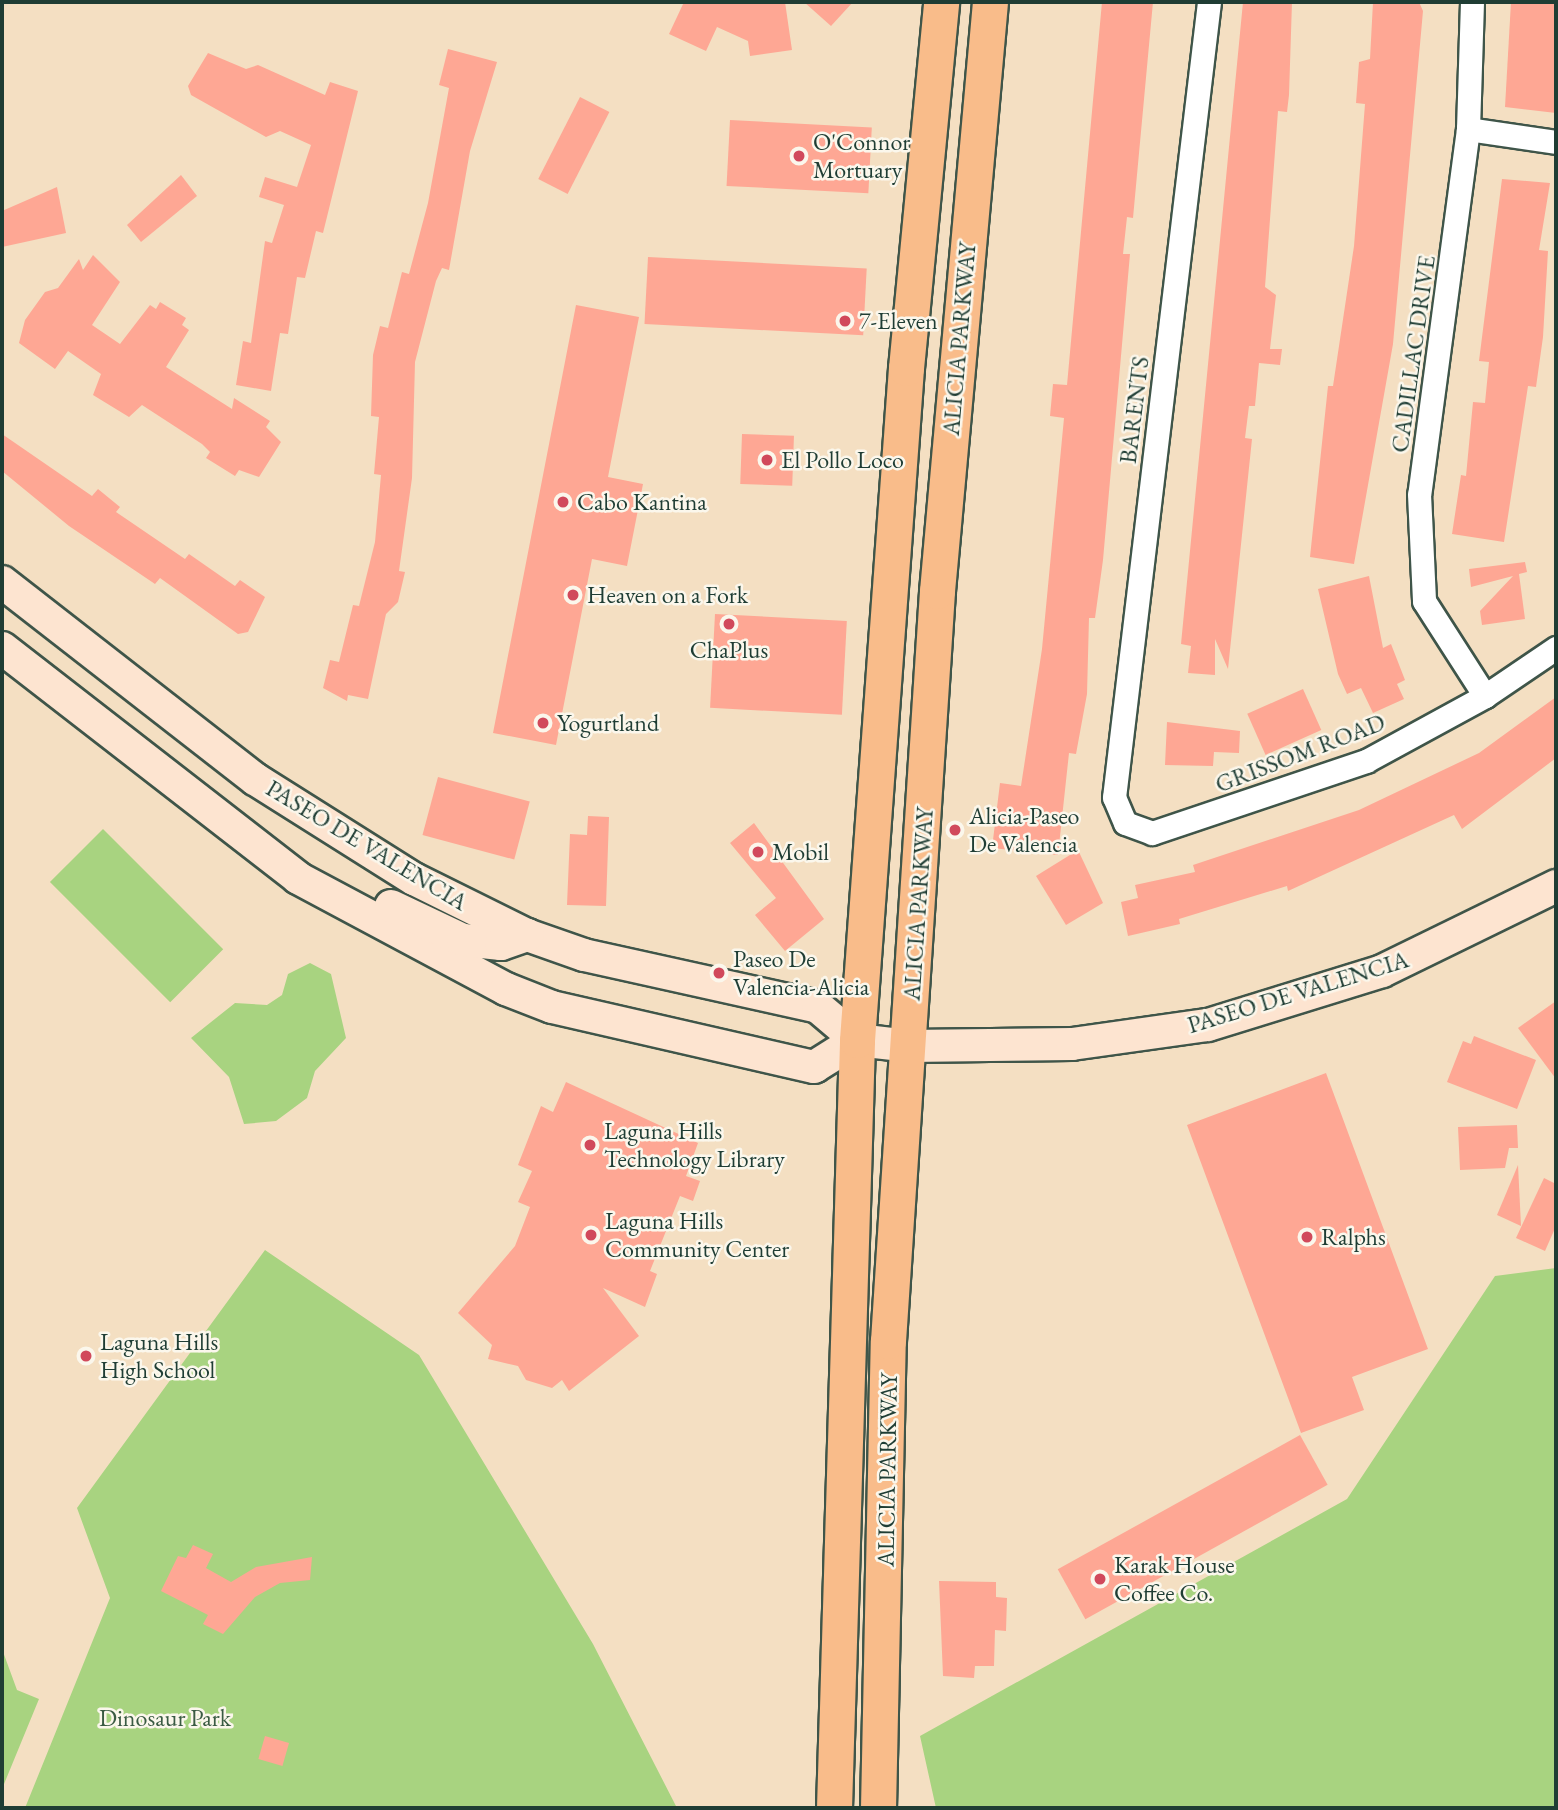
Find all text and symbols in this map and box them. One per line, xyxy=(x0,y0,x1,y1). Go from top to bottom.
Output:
place label: O'Connor Mortuary xyxy=(813,128,910,184)
marker: O'Connor Mortuary xyxy=(791,148,807,164)
street label: ALICIA PARKWAY xyxy=(936,241,982,437)
street label: CADILLAC DRIVE xyxy=(1385,254,1441,454)
place label: 7-Eleven xyxy=(859,307,938,335)
marker: 7-Eleven xyxy=(837,313,853,329)
street label: BARENTS xyxy=(1113,355,1155,465)
place label: El Pollo Loco xyxy=(781,446,904,474)
marker: El Pollo Loco xyxy=(759,452,775,468)
place label: Cabo Kantina xyxy=(577,488,707,516)
marker: Cabo Kantina xyxy=(555,494,571,510)
place label: Heaven on a Fork xyxy=(587,581,748,609)
marker: Heaven on a Fork xyxy=(565,587,581,603)
marker: ChaPlus xyxy=(721,616,737,632)
place label: ChaPlus xyxy=(690,636,768,664)
street label: GRISSOM ROAD xyxy=(1211,707,1389,799)
place label: Yogurtland xyxy=(557,709,659,737)
marker: Yogurtland xyxy=(535,715,551,731)
street label: PASEO DE VALENCIA xyxy=(261,773,473,917)
place label: Alicia-Paseo De Valencia xyxy=(969,802,1079,858)
street label: ALICIA PARKWAY xyxy=(897,806,939,1002)
marker: Alicia-Paseo De Valencia xyxy=(947,822,963,838)
place label: Mobil xyxy=(772,838,829,866)
marker: Mobil xyxy=(750,844,766,860)
place label: Paseo De Valencia-Alicia xyxy=(733,945,869,1001)
street label: PASEO DE VALENCIA xyxy=(1184,945,1412,1039)
marker: Paseo De Valencia-Alicia xyxy=(711,965,727,981)
place label: Laguna Hills Technology Library xyxy=(604,1117,785,1173)
marker: Laguna Hills Technology Library xyxy=(582,1137,598,1153)
place label: Laguna Hills Community Center xyxy=(605,1207,789,1263)
place label: Ralphs xyxy=(1321,1223,1386,1251)
marker: Laguna Hills Community Center xyxy=(583,1227,599,1243)
marker: Ralphs xyxy=(1299,1229,1315,1245)
place label: Laguna Hills High School xyxy=(100,1328,218,1384)
marker: Laguna Hills High School xyxy=(78,1348,94,1364)
street label: ALICIA PARKWAY xyxy=(871,1373,903,1567)
place label: Karak House Coffee Co. xyxy=(1114,1551,1235,1607)
marker: Karak House Coffee Co. xyxy=(1092,1571,1108,1587)
park label: Dinosaur Park xyxy=(99,1704,231,1732)

